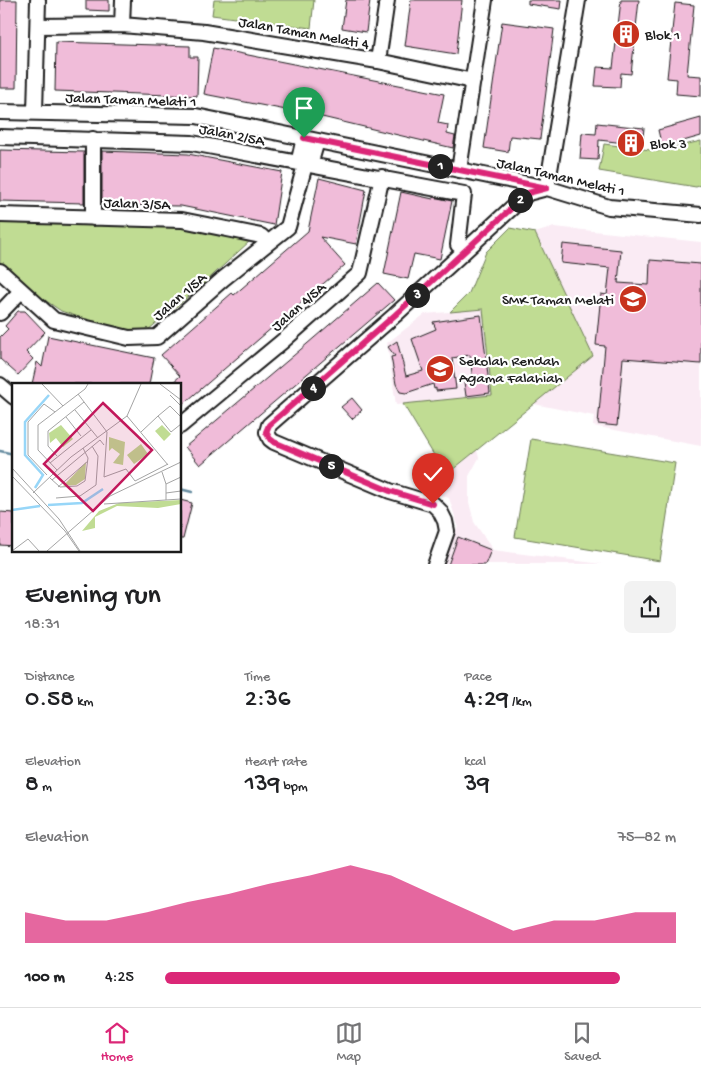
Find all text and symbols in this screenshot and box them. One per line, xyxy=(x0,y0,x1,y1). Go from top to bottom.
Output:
street label: Jalan Taman Melati 4 xyxy=(237,14,370,54)
building icon: Blok 1 xyxy=(611,19,641,49)
place label: Blok 1 xyxy=(644,27,680,45)
pin xyxy=(283,87,325,138)
street label: Jalan Taman Melati 1 xyxy=(65,90,197,112)
icon: arrive xyxy=(290,94,318,122)
street label: Jalan 2/5A xyxy=(197,121,267,151)
building icon: Blok 3 xyxy=(616,128,646,158)
place label: Blok 3 xyxy=(649,136,687,154)
pin: 1 xyxy=(428,154,452,178)
street label: Jalan Taman Melati 1 xyxy=(495,154,626,201)
text: 1 xyxy=(438,158,443,175)
pin: 2 xyxy=(508,188,532,212)
text: 2 xyxy=(517,192,524,209)
street label: Jalan 3/5A xyxy=(103,195,172,215)
street label: Jalan 1/5A xyxy=(150,269,212,326)
street label: Jalan 4/5A xyxy=(268,278,331,336)
pin: 3 xyxy=(404,282,430,308)
school or university icon: SMK Taman Melati xyxy=(618,284,648,314)
text: 3 xyxy=(414,287,421,304)
place label: SMK Taman Melati xyxy=(502,292,614,310)
place label: Sekolah Rendah Agama Falahiah xyxy=(459,353,563,388)
school or university icon: Sekolah Rendah Agama Falahiah xyxy=(425,354,455,384)
pin: 4 xyxy=(300,376,326,400)
text: 4 xyxy=(310,380,317,397)
inset map xyxy=(12,383,181,552)
pin xyxy=(412,453,454,504)
pin: 5 xyxy=(318,454,344,478)
text: 5 xyxy=(328,458,335,475)
icon: check xyxy=(419,460,447,488)
text: Evening run xyxy=(25,580,161,613)
button: share xyxy=(624,581,676,633)
text: 18:31 xyxy=(25,616,60,635)
text: Distance xyxy=(25,669,74,686)
text: Time xyxy=(245,669,270,686)
text: Pace xyxy=(464,669,492,686)
text: 0.58 xyxy=(25,686,74,715)
text: 2:36 xyxy=(245,686,290,715)
text: 4:29 xyxy=(464,686,509,715)
text: km xyxy=(74,694,93,711)
text: /km xyxy=(509,694,532,711)
text: Elevation xyxy=(25,754,81,771)
text: Heart rate xyxy=(245,754,307,771)
text: kcal xyxy=(464,754,486,771)
text: 8 xyxy=(25,771,39,800)
text: 139 xyxy=(245,771,280,800)
text: 39 xyxy=(464,771,490,800)
text: m xyxy=(39,779,52,796)
text: bpm xyxy=(280,779,308,796)
text: Elevation xyxy=(25,829,89,848)
text: 75–82 m xyxy=(618,829,676,848)
text: 100 m xyxy=(25,969,65,988)
text: 4:25 xyxy=(105,969,134,988)
tab: Home xyxy=(101,1019,133,1066)
tab: Map xyxy=(335,1019,363,1066)
tab: Saved xyxy=(564,1019,600,1066)

